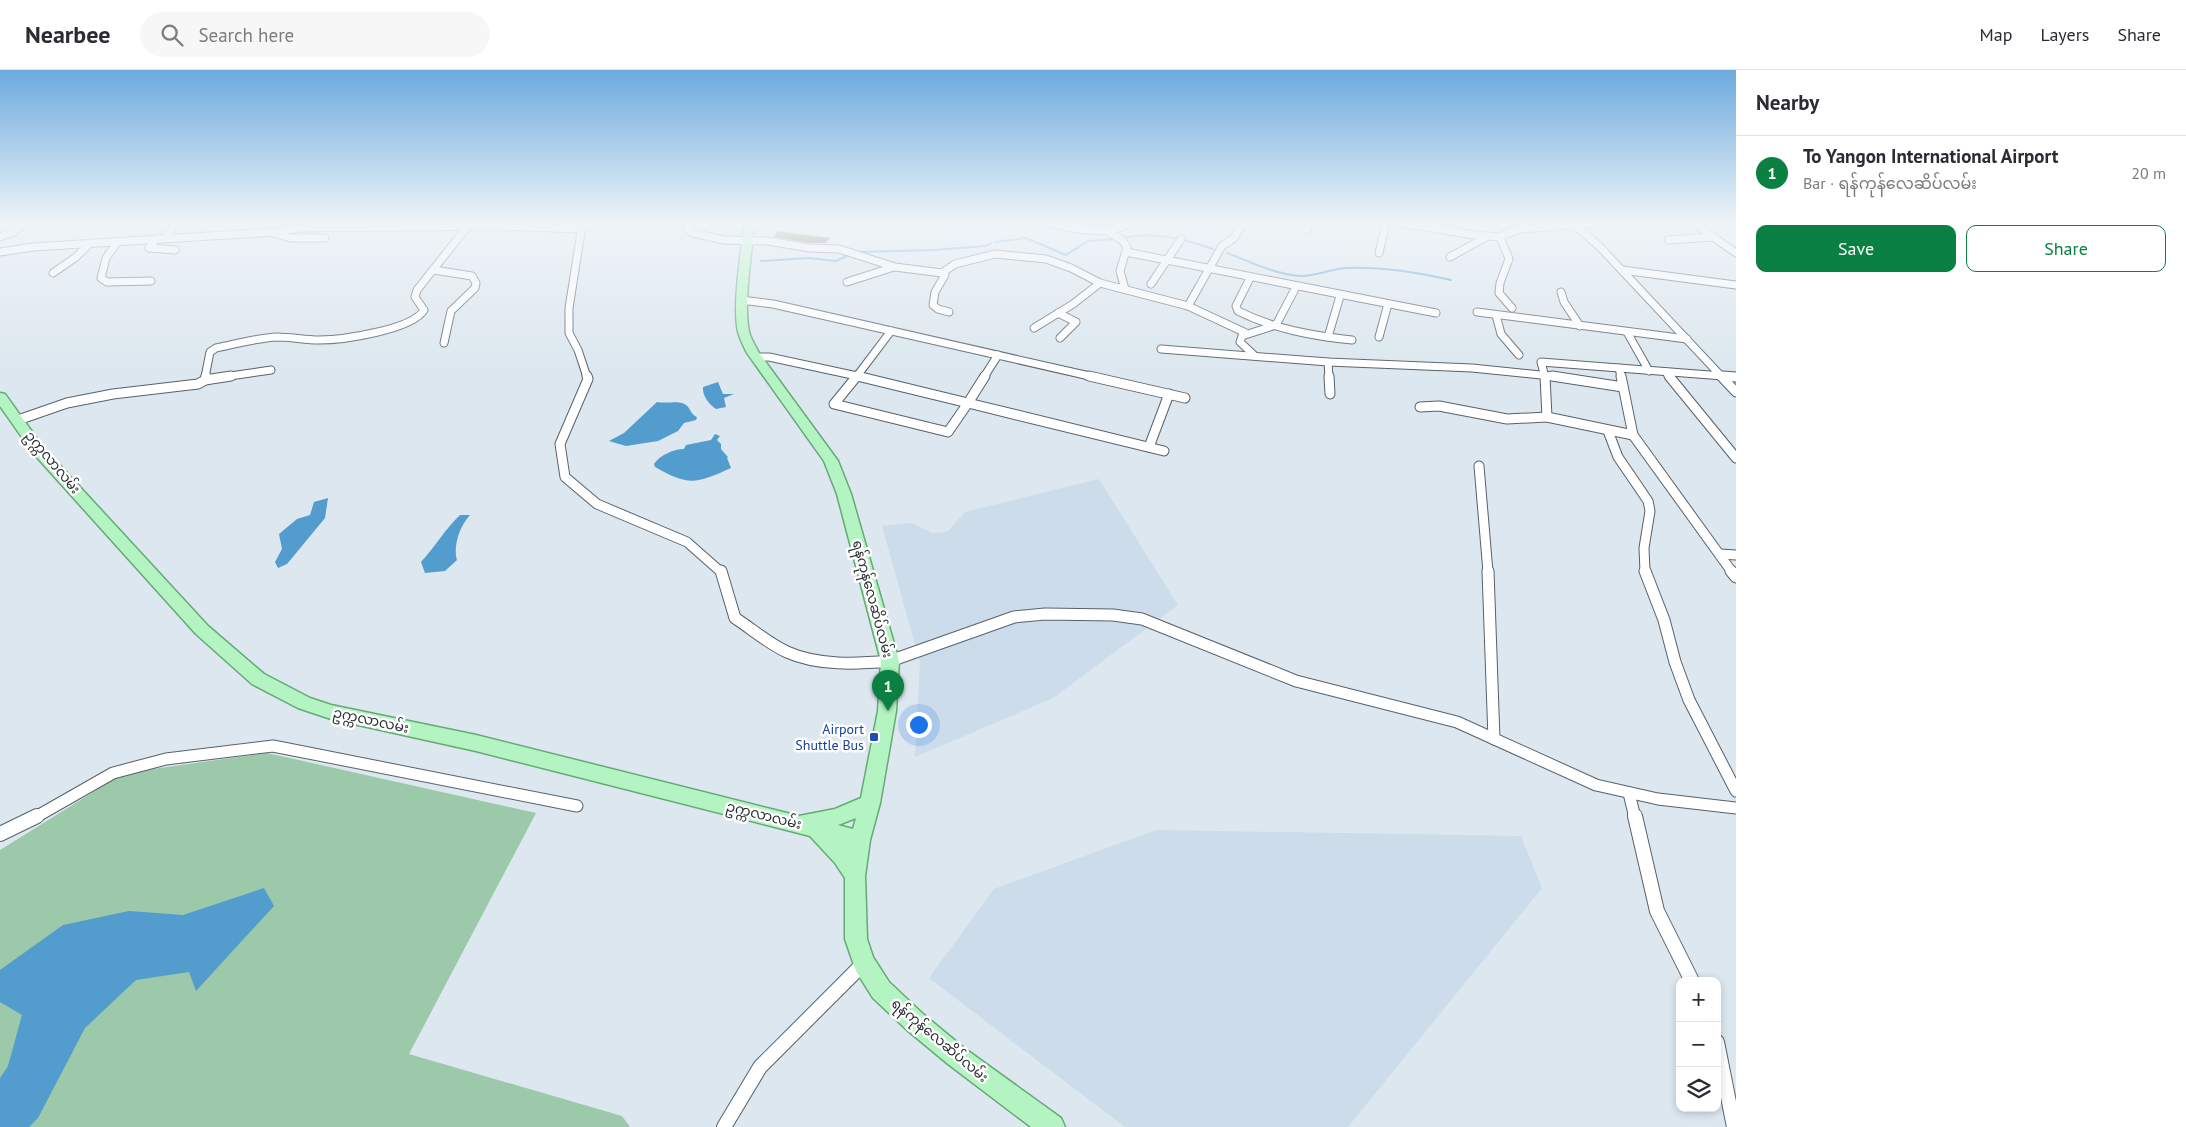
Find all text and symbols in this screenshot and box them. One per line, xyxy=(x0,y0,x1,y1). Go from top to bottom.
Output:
search box xyxy=(140,12,490,57)
text: Nearbee xyxy=(25,19,110,50)
icon: search xyxy=(158,21,186,49)
text: Search here xyxy=(198,23,294,47)
text: Map xyxy=(1980,23,2012,46)
text: Layers xyxy=(2040,23,2089,46)
text: Share xyxy=(2117,23,2161,46)
text: Nearby xyxy=(1756,89,1819,116)
text: To Yangon International Airport xyxy=(1803,144,2058,168)
text: 1 xyxy=(1767,163,1777,183)
text: 20 m xyxy=(2131,163,2166,183)
text: Bar · ရန်ကုန်လေဆိပ်လမ်း xyxy=(1803,173,1977,193)
button: Save xyxy=(1756,225,1956,272)
button: Share xyxy=(1966,225,2166,272)
street label: ဥက္ကလာလမ်း xyxy=(19,426,85,499)
street label: ရန်ကုန်လေဆိပ်လမ်း xyxy=(846,538,898,661)
pin: 1 xyxy=(872,670,904,711)
street label: ဥက္ကလာလမ်း xyxy=(331,702,411,740)
your location xyxy=(906,712,932,738)
place label: Airport Shuttle Bus xyxy=(795,720,864,754)
marker: Airport Shuttle Bus xyxy=(868,731,880,743)
street label: ဥက္ကလာလမ်း xyxy=(724,796,804,836)
map controls xyxy=(1676,977,1721,1112)
button: + xyxy=(1676,977,1721,1022)
street label: ရန်ကုန်လေဆိပ်လမ်း xyxy=(886,993,993,1088)
button: − xyxy=(1676,1022,1721,1067)
button: layers xyxy=(1676,1067,1721,1112)

